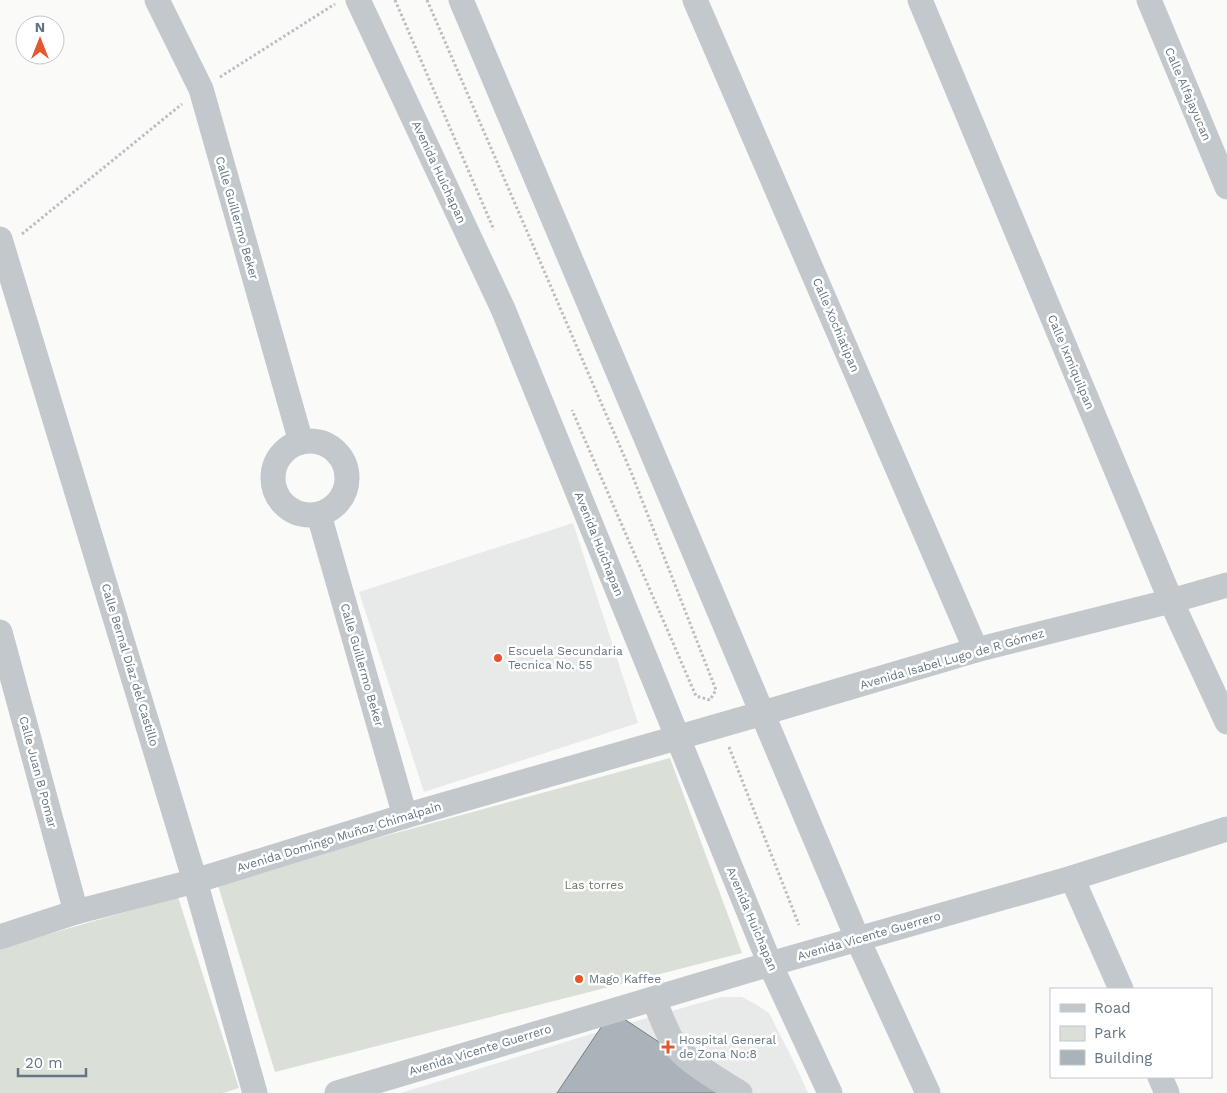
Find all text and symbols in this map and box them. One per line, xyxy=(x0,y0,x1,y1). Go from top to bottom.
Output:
north arrow xyxy=(15,15,65,65)
text: N xyxy=(35,19,45,35)
street label: Calle Alfajayucan xyxy=(1162,45,1214,143)
street label: Avenida Huichapan xyxy=(409,119,469,225)
street label: Calle Guillermo Beker xyxy=(213,155,261,281)
street label: Calle Xochiatipan xyxy=(810,276,862,374)
street label: Calle Ixmiquilpan xyxy=(1045,313,1097,411)
street label: Avenida Huichapan xyxy=(572,490,626,598)
street label: Calle Bernal Díaz del Castillo xyxy=(99,582,161,748)
street label: Calle Guillermo Beker xyxy=(338,602,386,728)
street label: Avenida Isabel Lugo de R Gómez xyxy=(858,626,1046,692)
place label: Escuela Secundaria Tecnica No. 55 xyxy=(508,644,623,672)
marker: Escuela Secundaria Tecnica No. 55 xyxy=(492,652,504,664)
street label: Calle Juan B Pomar xyxy=(16,715,60,829)
street label: Avenida Domingo Muñoz Chimalpain xyxy=(235,799,443,875)
street label: Avenida Huichapan xyxy=(724,865,780,973)
park label: Las torres xyxy=(564,878,624,892)
street label: Avenida Vicente Guerrero xyxy=(796,909,942,963)
place label: Mago Kaffee xyxy=(589,972,661,986)
marker: Mago Kaffee xyxy=(573,973,585,985)
legend xyxy=(1050,988,1212,1078)
text: Road xyxy=(1094,999,1131,1017)
street label: Avenida Vicente Guerrero xyxy=(407,1022,553,1078)
text: Park xyxy=(1094,1024,1127,1042)
place label: Hospital General de Zona No:8 xyxy=(679,1033,777,1061)
marker: Hospital General de Zona No:8 xyxy=(661,1040,675,1054)
scale bar xyxy=(18,1046,85,1078)
text: Building xyxy=(1094,1049,1152,1067)
text: 20 m xyxy=(25,1054,63,1072)

